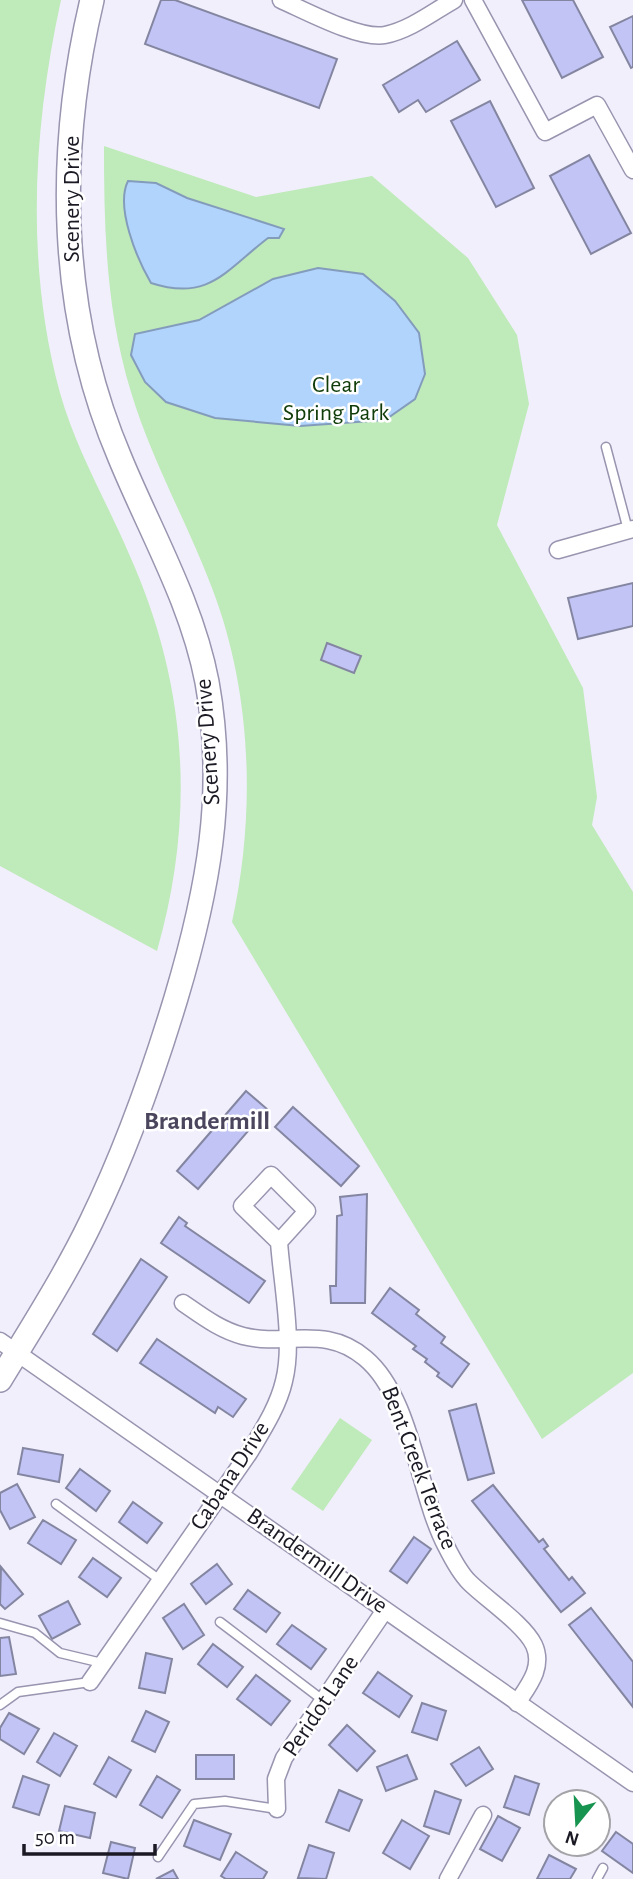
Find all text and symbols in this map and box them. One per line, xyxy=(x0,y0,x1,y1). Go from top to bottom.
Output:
street label: Scenery Drive xyxy=(60,136,84,262)
park label: Clear Spring Park xyxy=(283,373,389,425)
street label: Scenery Drive xyxy=(192,678,224,806)
district label: Brandermill xyxy=(144,1108,270,1134)
street label: Bent Creek Terrace xyxy=(377,1383,461,1553)
street label: Cabana Drive xyxy=(186,1417,274,1535)
street label: Brandermill Drive xyxy=(242,1504,392,1618)
street label: Peridot Lane xyxy=(279,1651,363,1761)
north arrow xyxy=(542,1788,612,1858)
scale bar xyxy=(24,1812,156,1856)
text: 50 m xyxy=(35,1827,75,1848)
text: N xyxy=(563,1827,581,1849)

